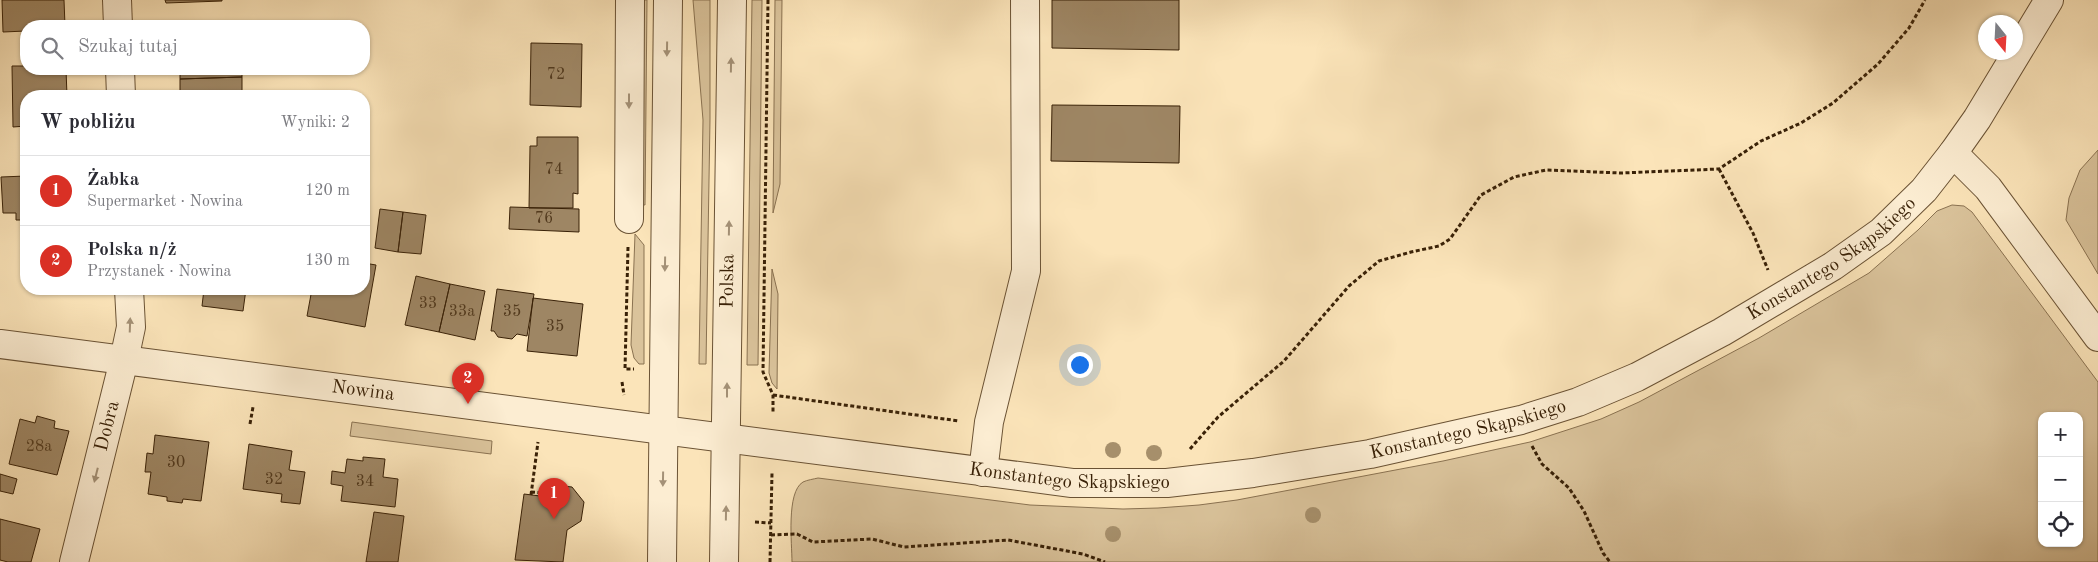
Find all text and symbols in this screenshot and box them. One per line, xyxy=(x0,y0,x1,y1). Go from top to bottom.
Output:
north arrow xyxy=(1978,15,2023,60)
search box xyxy=(20,20,370,75)
icon: search xyxy=(38,34,66,62)
text: Szukaj tutaj xyxy=(78,38,178,57)
one-way arrow xyxy=(663,41,671,57)
one-way arrow xyxy=(727,57,735,73)
house number: 72 xyxy=(547,67,565,83)
one-way arrow xyxy=(625,93,633,109)
text: W pobliżu xyxy=(40,112,135,133)
text: Wyniki: 2 xyxy=(281,115,350,131)
house number: 74 xyxy=(545,162,563,178)
text: Żabka xyxy=(87,171,139,190)
text: 1 xyxy=(51,183,61,199)
text: 120 m xyxy=(305,183,350,199)
text: Supermarket · Nowina xyxy=(87,194,243,210)
street label: Konstantego Skąpskiego xyxy=(1744,194,1920,324)
house number: 76 xyxy=(535,211,553,227)
one-way arrow xyxy=(725,219,733,235)
text: Polska n/ż xyxy=(87,241,176,260)
text: 2 xyxy=(51,253,61,269)
text: 130 m xyxy=(305,253,350,269)
street label: Polska xyxy=(718,253,738,308)
one-way arrow xyxy=(661,256,669,272)
text: Przystanek · Nowina xyxy=(87,264,231,280)
house number: 33 xyxy=(419,296,437,312)
house number: 33a xyxy=(449,304,475,320)
house number: 35 xyxy=(503,304,521,320)
one-way arrow xyxy=(126,316,134,332)
house number: 35 xyxy=(546,319,564,335)
your location xyxy=(1067,352,1093,378)
pin: 2 xyxy=(452,363,484,404)
street label: Nowina xyxy=(330,378,396,405)
one-way arrow xyxy=(723,382,731,398)
street label: Konstantego Skąpskiego xyxy=(1368,397,1569,463)
street label: Dobra xyxy=(92,398,123,453)
map controls xyxy=(2038,412,2083,547)
button: + xyxy=(2038,412,2083,457)
house number: 28a xyxy=(26,439,52,455)
house number: 30 xyxy=(167,455,185,471)
button: − xyxy=(2038,457,2083,502)
street label: Konstantego Skąpskiego xyxy=(968,460,1170,493)
one-way arrow xyxy=(92,468,100,483)
one-way arrow xyxy=(659,471,667,487)
house number: 32 xyxy=(265,472,283,488)
house number: 34 xyxy=(356,474,374,490)
pin: 1 xyxy=(538,478,570,519)
button: locate xyxy=(2038,502,2083,547)
one-way arrow xyxy=(722,505,730,521)

